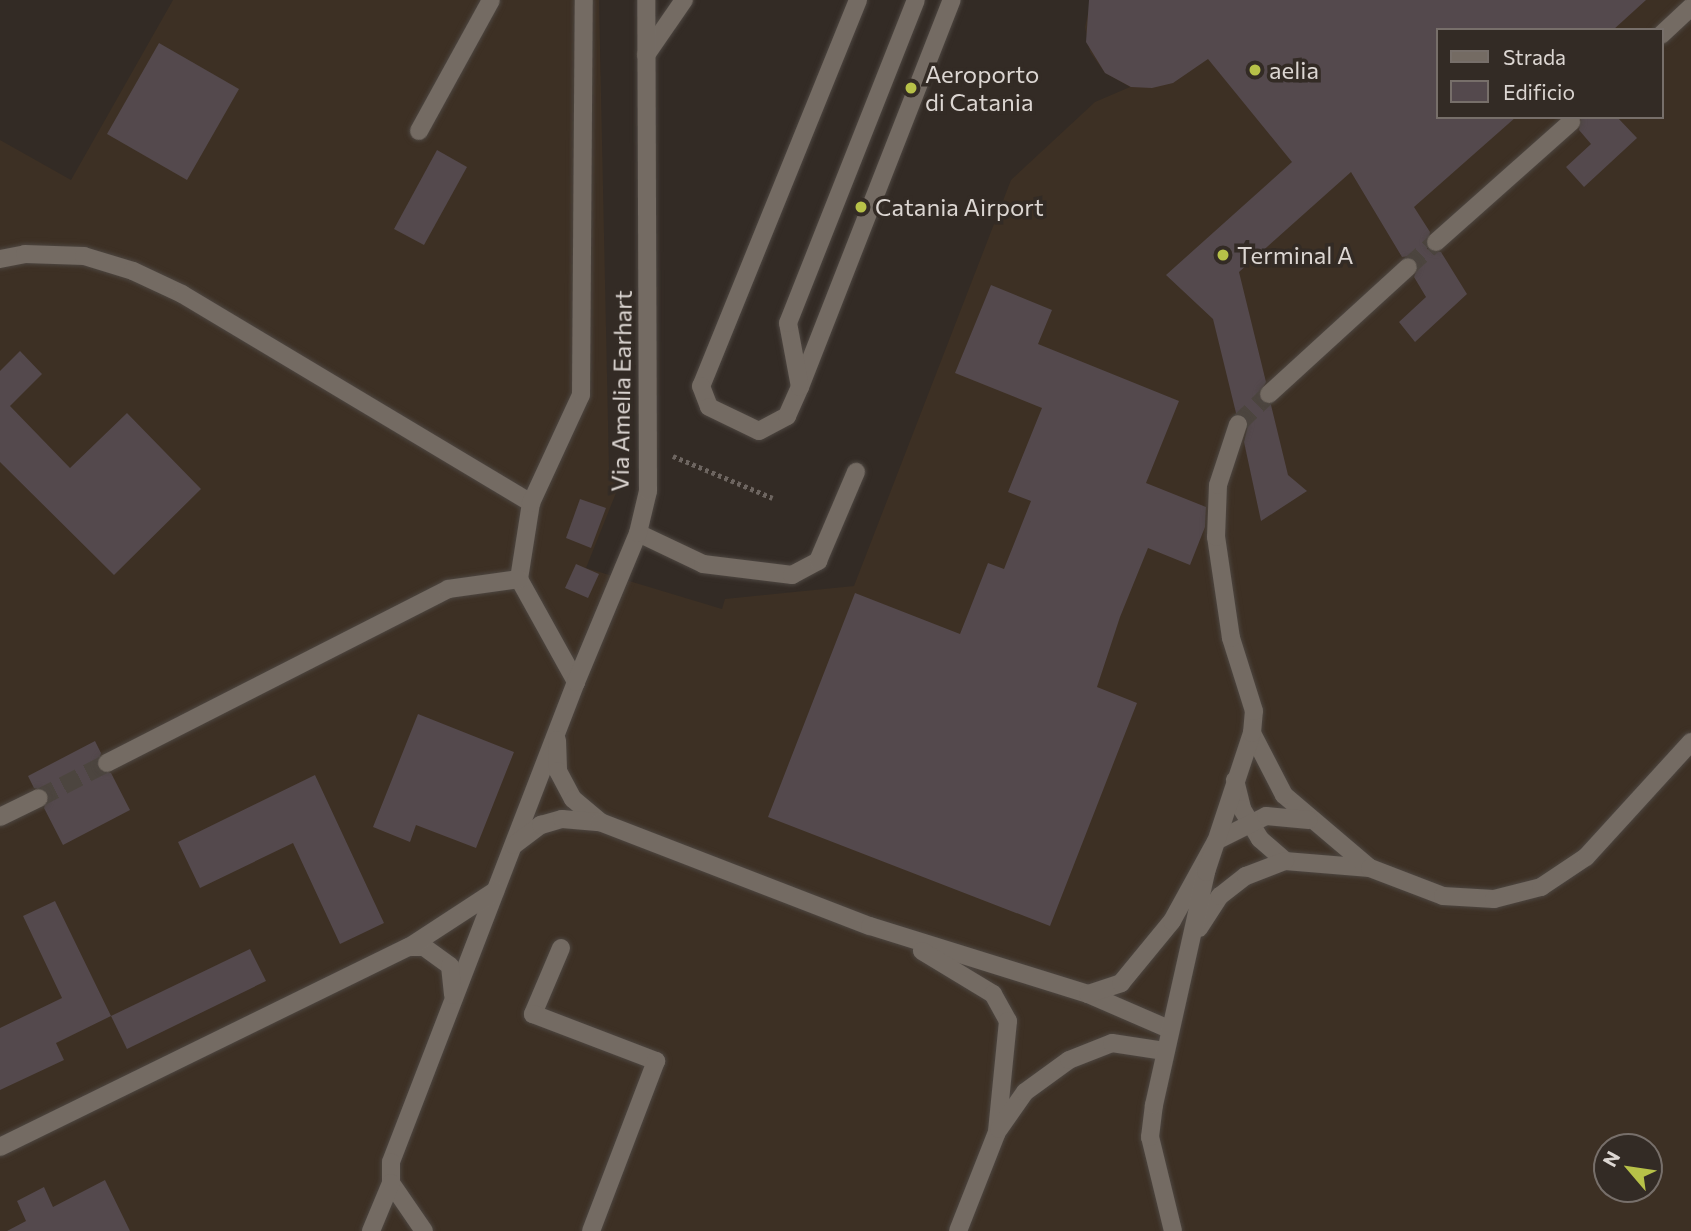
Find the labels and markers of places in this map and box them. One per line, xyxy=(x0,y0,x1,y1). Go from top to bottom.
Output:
place label: aelia xyxy=(1269,56,1319,84)
place label: Aeroporto di Catania xyxy=(925,60,1039,116)
marker: aelia xyxy=(1247,62,1263,78)
marker: Aeroporto di Catania xyxy=(903,80,919,96)
place label: Catania Airport xyxy=(875,193,1044,221)
marker: Catania Airport xyxy=(853,199,869,215)
place label: Terminal A xyxy=(1237,241,1353,269)
marker: Terminal A xyxy=(1215,247,1231,263)

